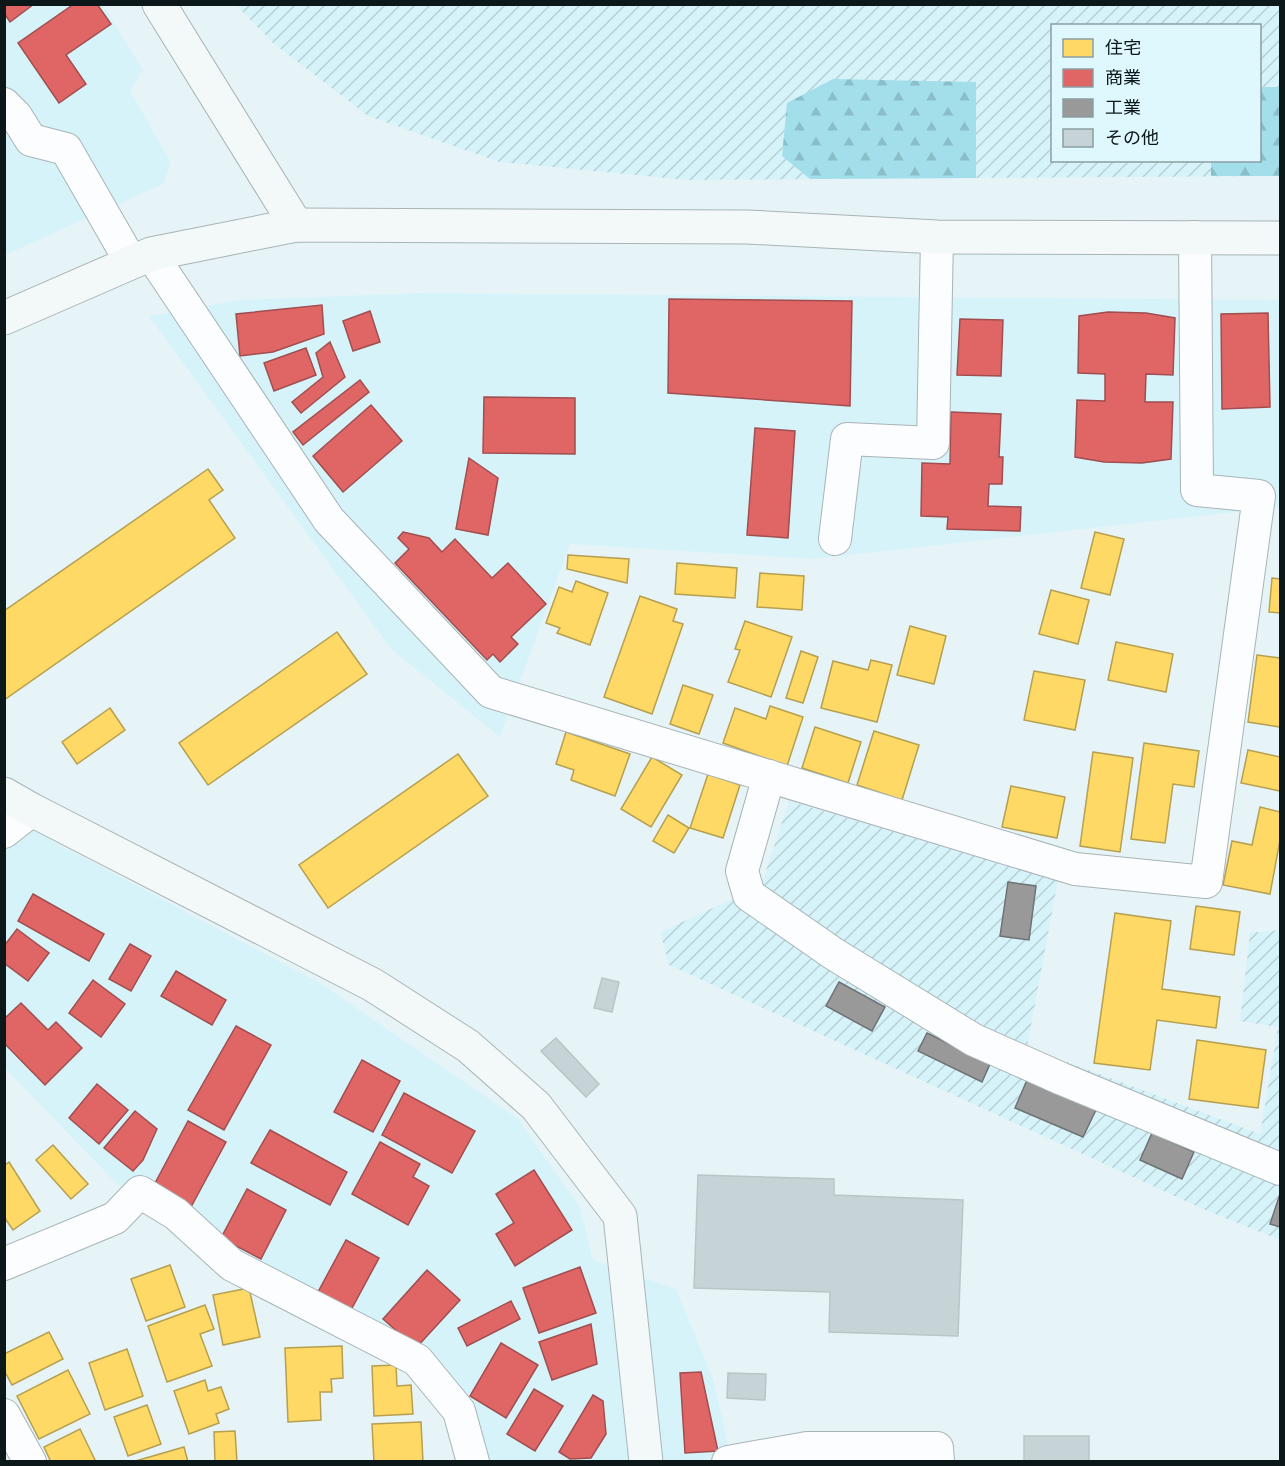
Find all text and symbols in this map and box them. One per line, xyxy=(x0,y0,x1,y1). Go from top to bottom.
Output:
legend xyxy=(1051,24,1261,162)
text: 住宅 xyxy=(1105,36,1141,60)
text: 商業 xyxy=(1105,66,1141,90)
text: 工業 xyxy=(1105,96,1141,120)
text: その他 xyxy=(1105,126,1159,150)

